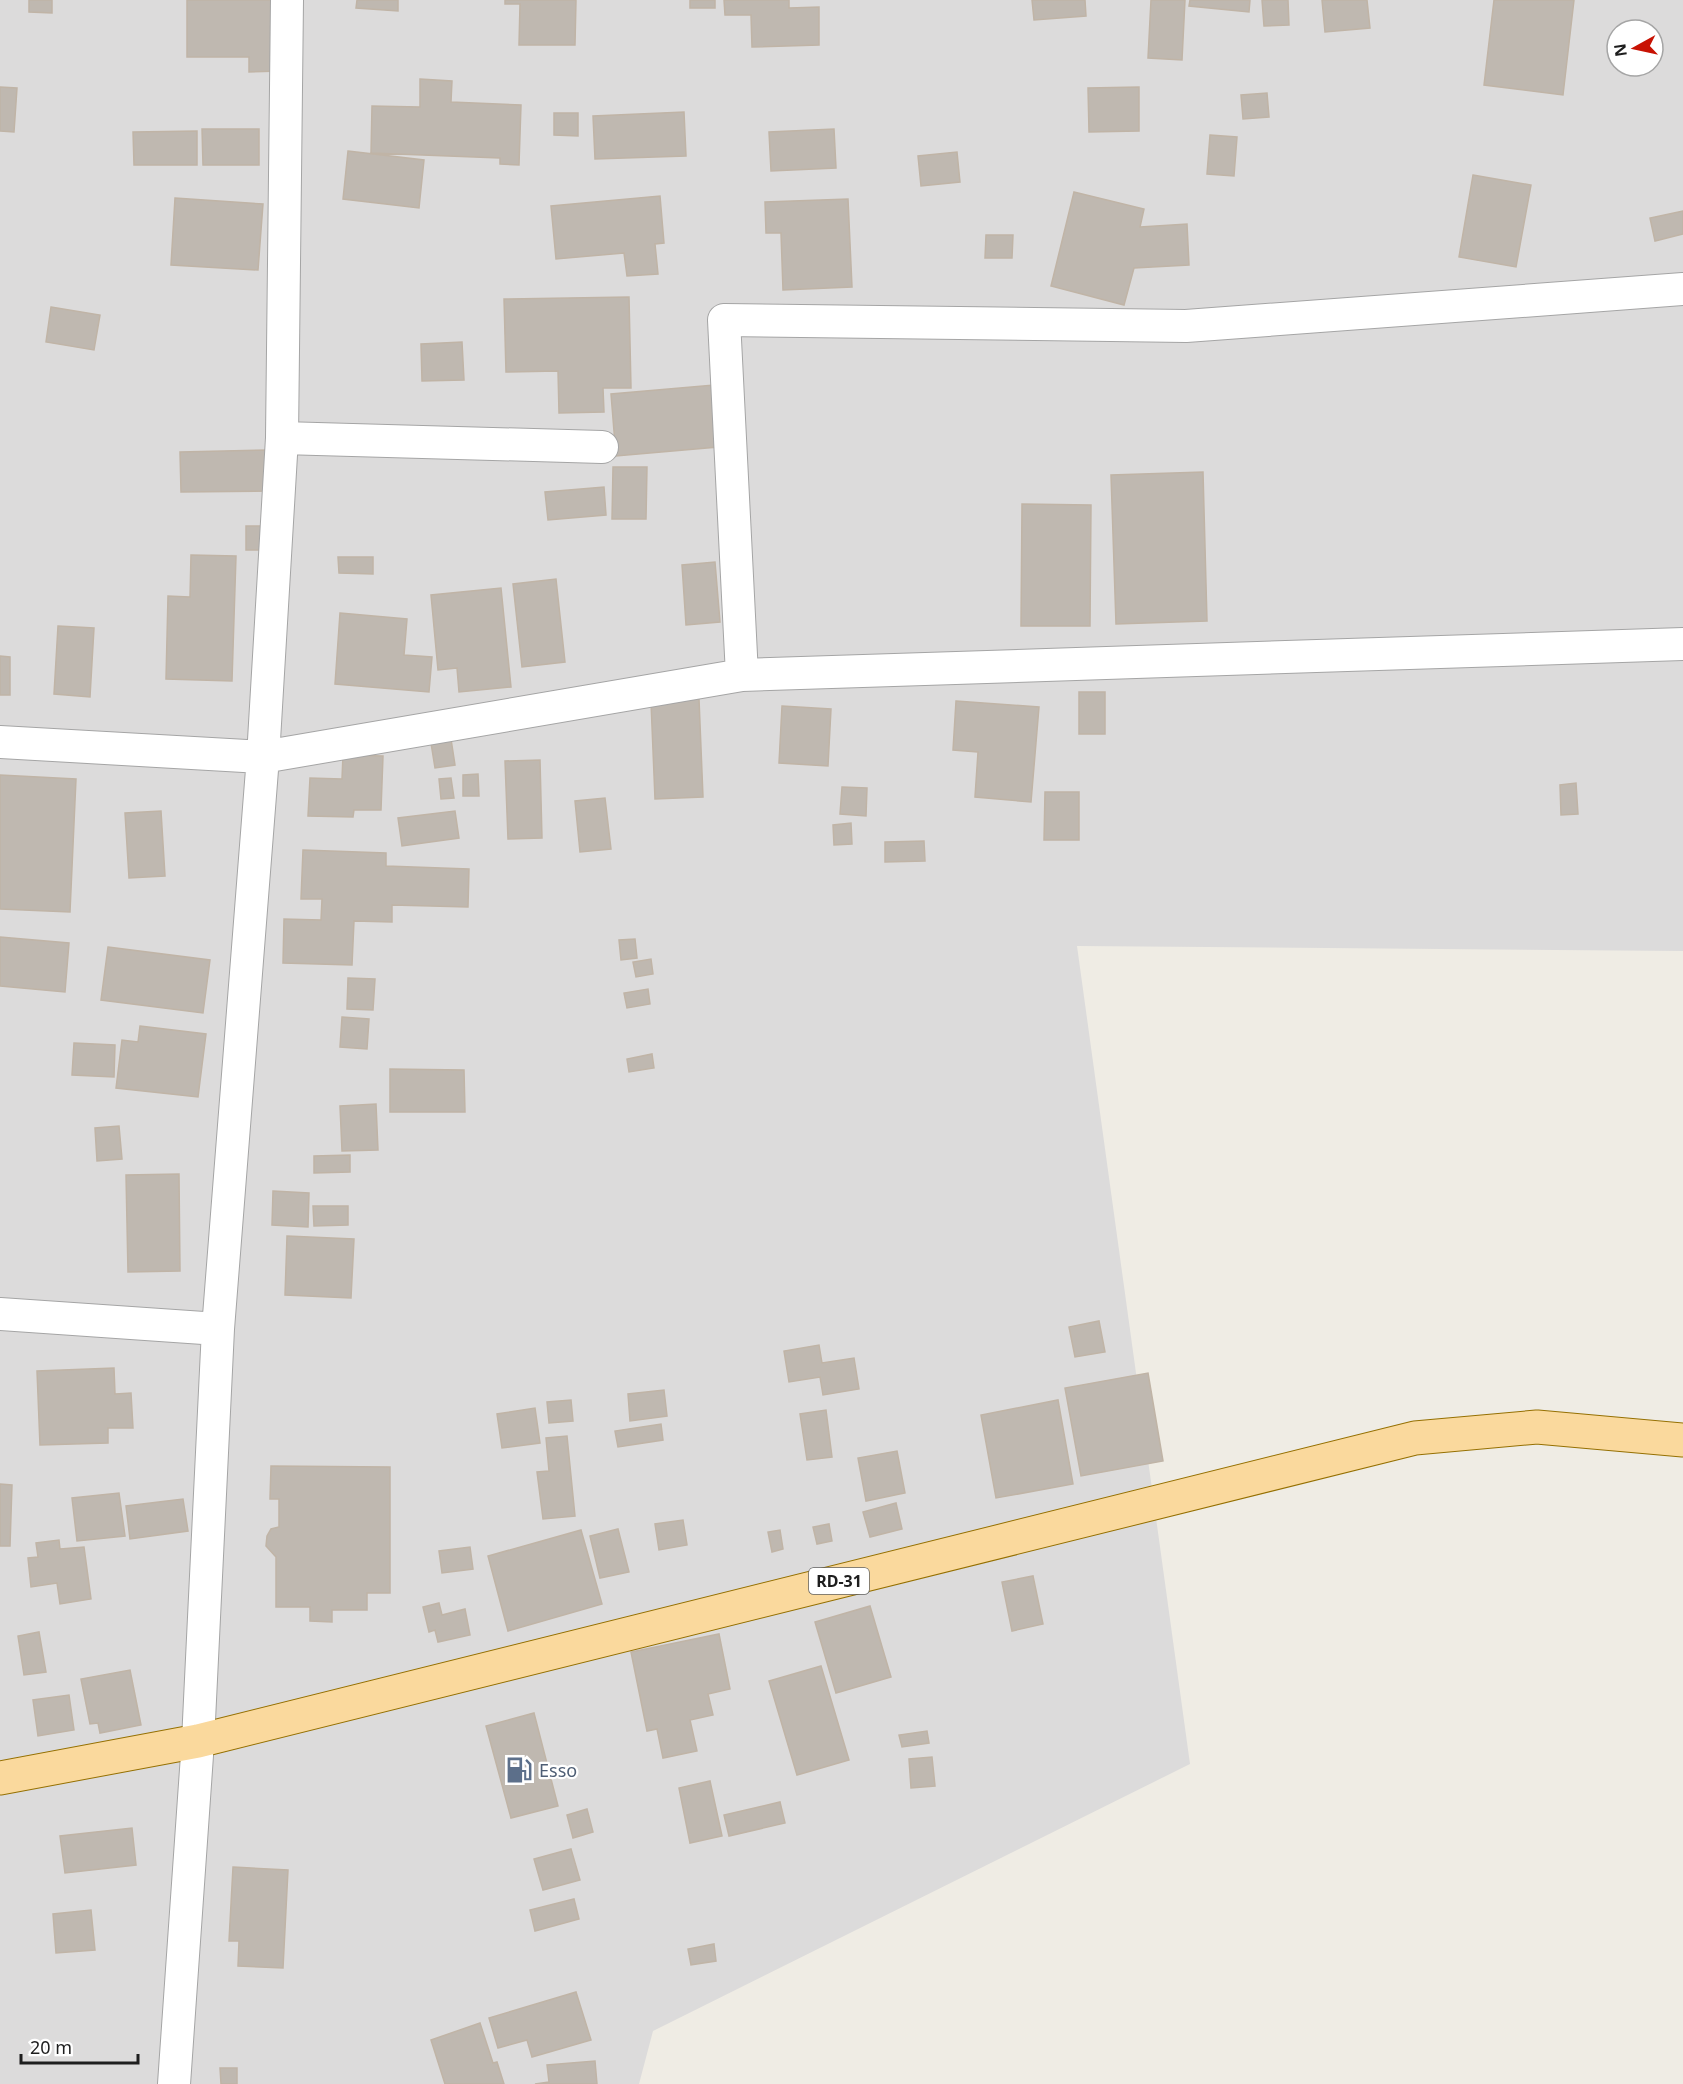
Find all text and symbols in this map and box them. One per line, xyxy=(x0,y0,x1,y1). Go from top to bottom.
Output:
north arrow xyxy=(1605,18,1665,78)
text: N xyxy=(1608,42,1632,58)
road number: RD-31 xyxy=(809,1568,869,1594)
fuel station icon: Esso xyxy=(504,1755,534,1785)
place label: Esso xyxy=(539,1758,577,1782)
scale bar xyxy=(21,2027,138,2065)
text: 20 m xyxy=(30,2035,72,2059)

